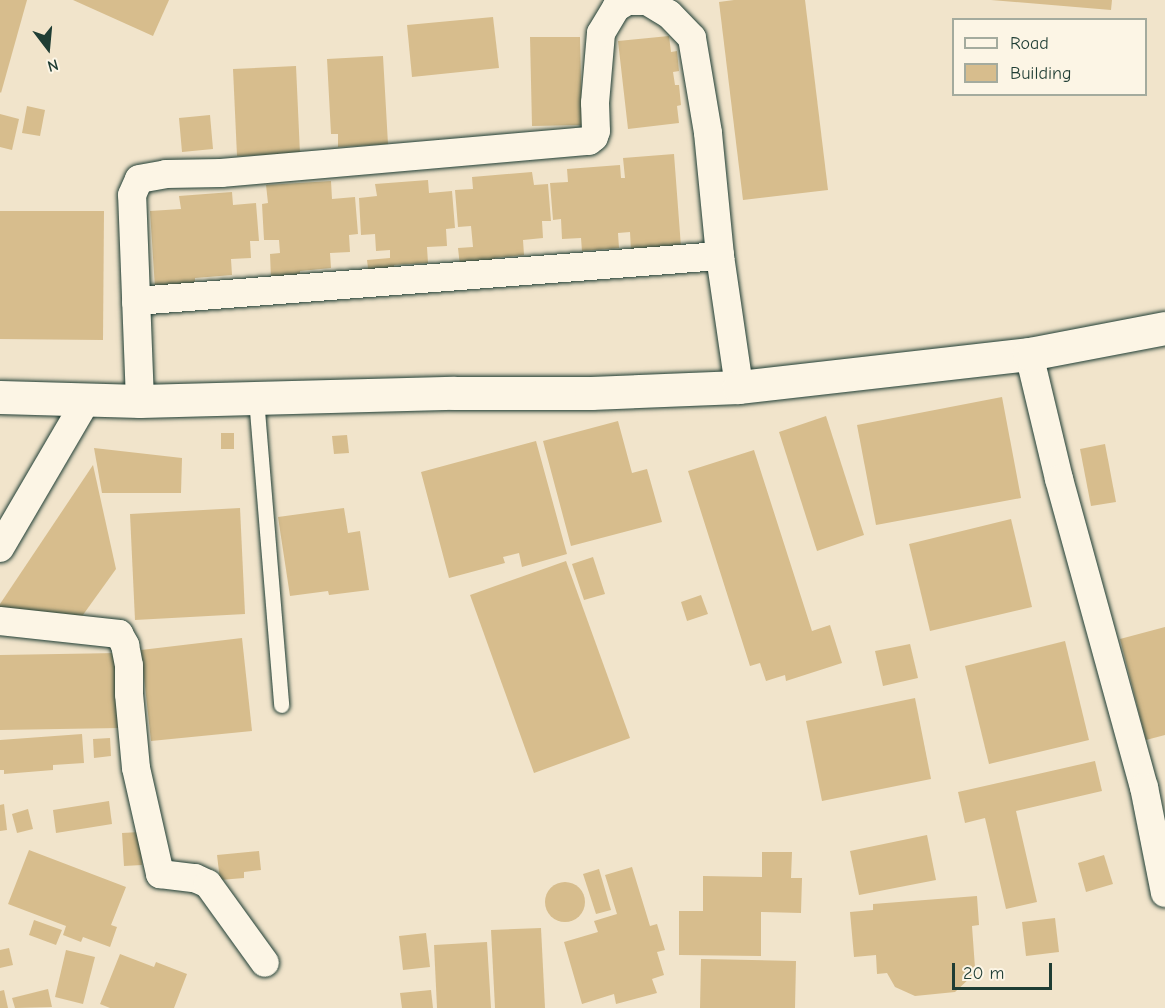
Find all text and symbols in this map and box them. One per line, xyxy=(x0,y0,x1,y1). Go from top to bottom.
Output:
north arrow xyxy=(18,18,78,78)
legend xyxy=(952,18,1147,96)
text: Road xyxy=(1010,33,1049,54)
text: N xyxy=(45,55,60,75)
text: Building xyxy=(1010,63,1072,84)
scale bar xyxy=(955,951,1056,989)
text: 20 m xyxy=(963,963,1004,984)

